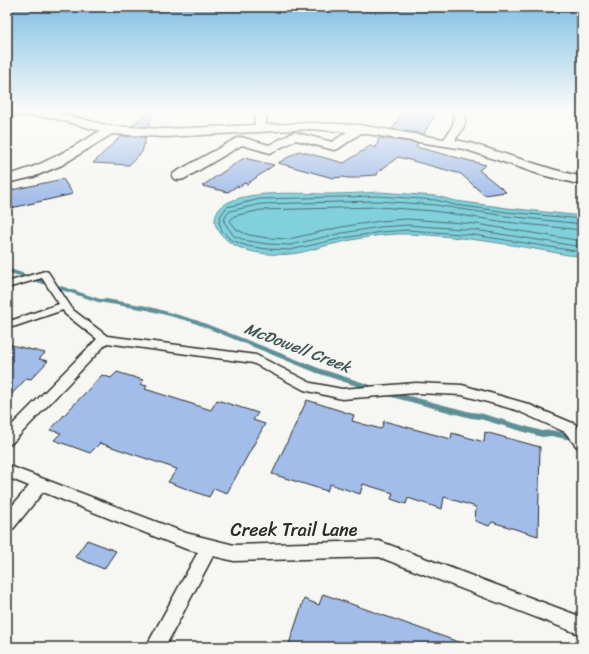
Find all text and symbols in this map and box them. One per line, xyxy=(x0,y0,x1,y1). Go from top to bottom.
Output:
water label: McDowell Creek xyxy=(240,314,357,382)
street label: Creek Trail Lane xyxy=(231,514,358,546)

